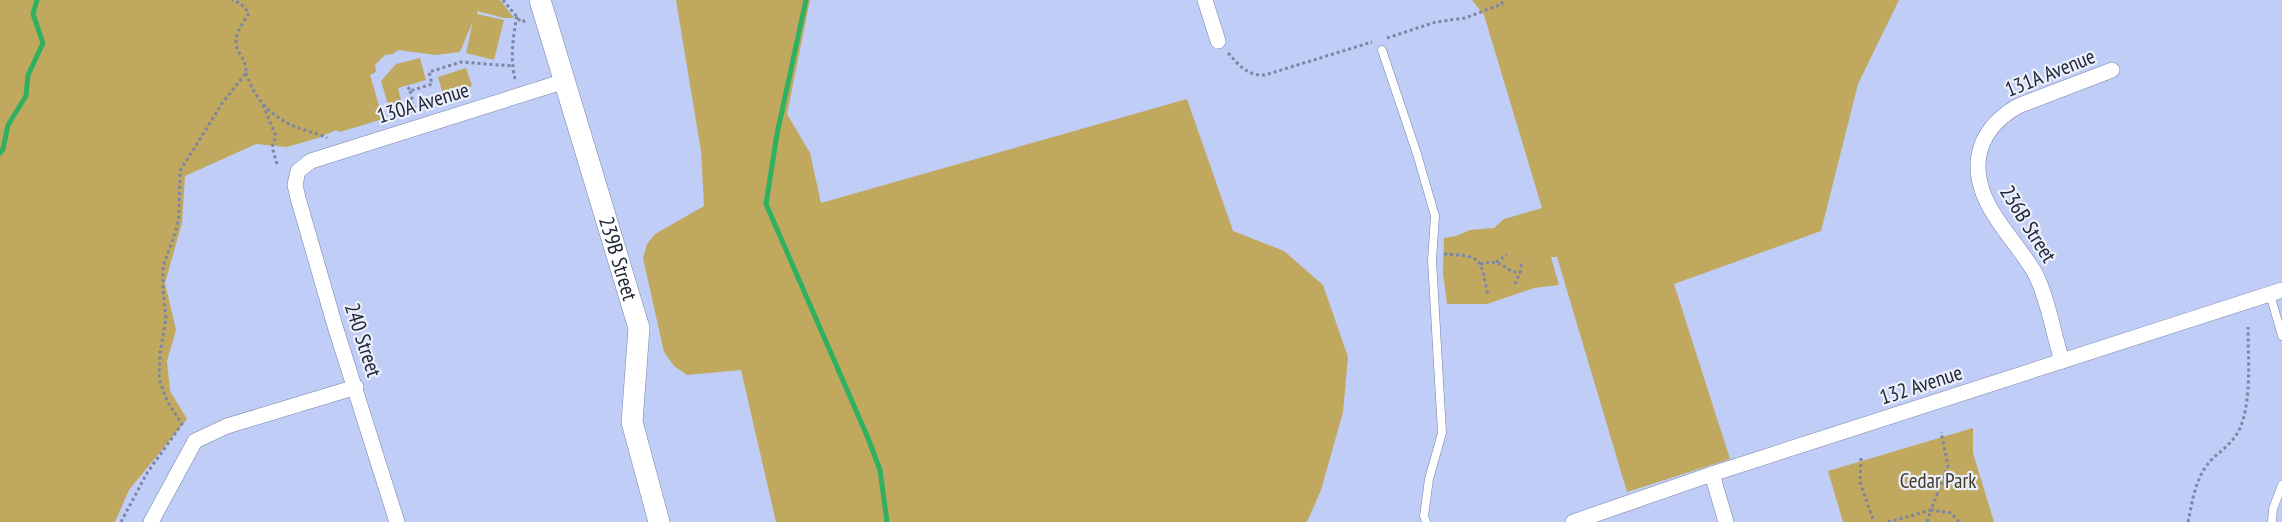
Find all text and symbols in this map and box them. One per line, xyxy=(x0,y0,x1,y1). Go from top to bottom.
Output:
street label: 131A Avenue xyxy=(2001,42,2099,103)
street label: 130A Avenue xyxy=(374,76,472,129)
street label: 236B Street xyxy=(1994,180,2063,268)
street label: 239B Street xyxy=(593,213,644,304)
street label: 240 Street xyxy=(339,299,388,380)
street label: 132 Avenue xyxy=(1876,358,1966,411)
park label: Cedar Park xyxy=(1900,467,1976,494)

